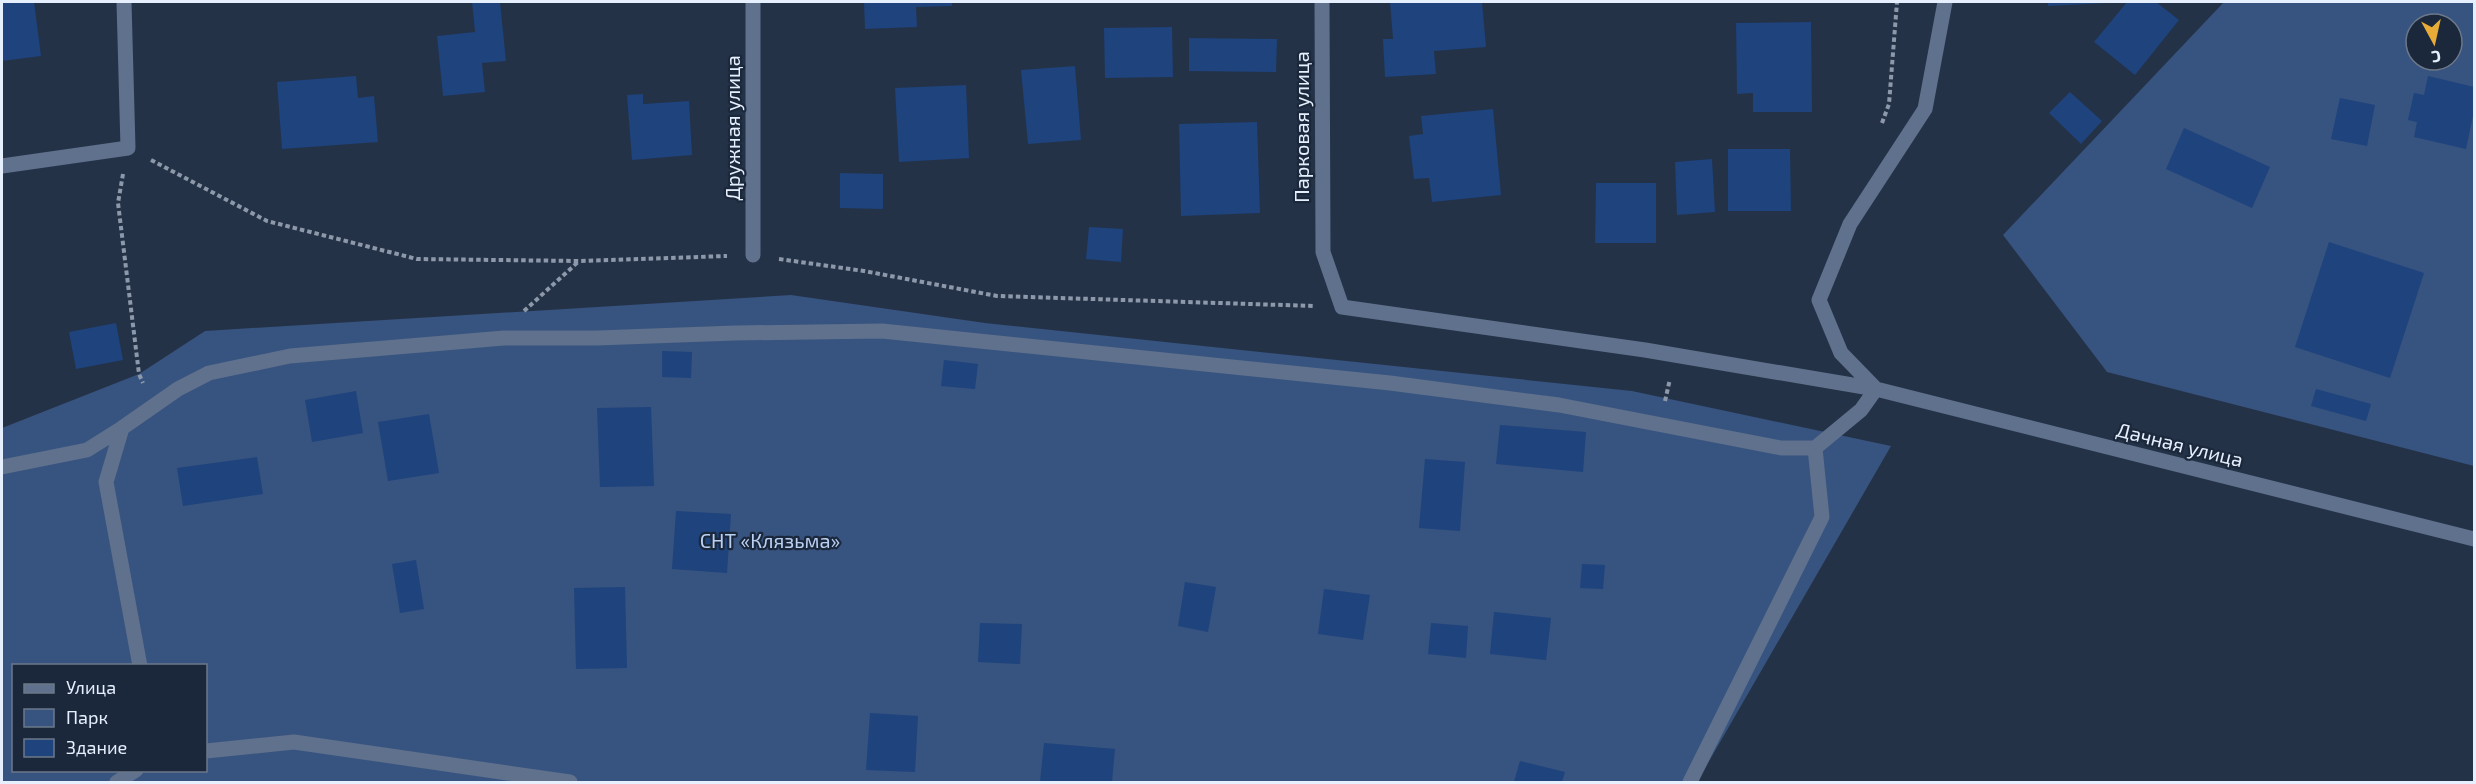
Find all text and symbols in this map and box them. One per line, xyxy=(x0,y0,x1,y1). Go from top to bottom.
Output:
north arrow xyxy=(2404,12,2464,72)
text: С xyxy=(2430,47,2442,67)
street label: Парковая улица xyxy=(1289,51,1314,203)
street label: Дружная улица xyxy=(720,55,745,201)
street label: Дачная улица xyxy=(2114,417,2246,472)
park label: СНТ «Клязьма» xyxy=(700,528,840,552)
legend xyxy=(12,664,207,772)
text: Улица xyxy=(66,676,116,698)
text: Парк xyxy=(66,706,108,728)
text: Здание xyxy=(66,736,127,758)

